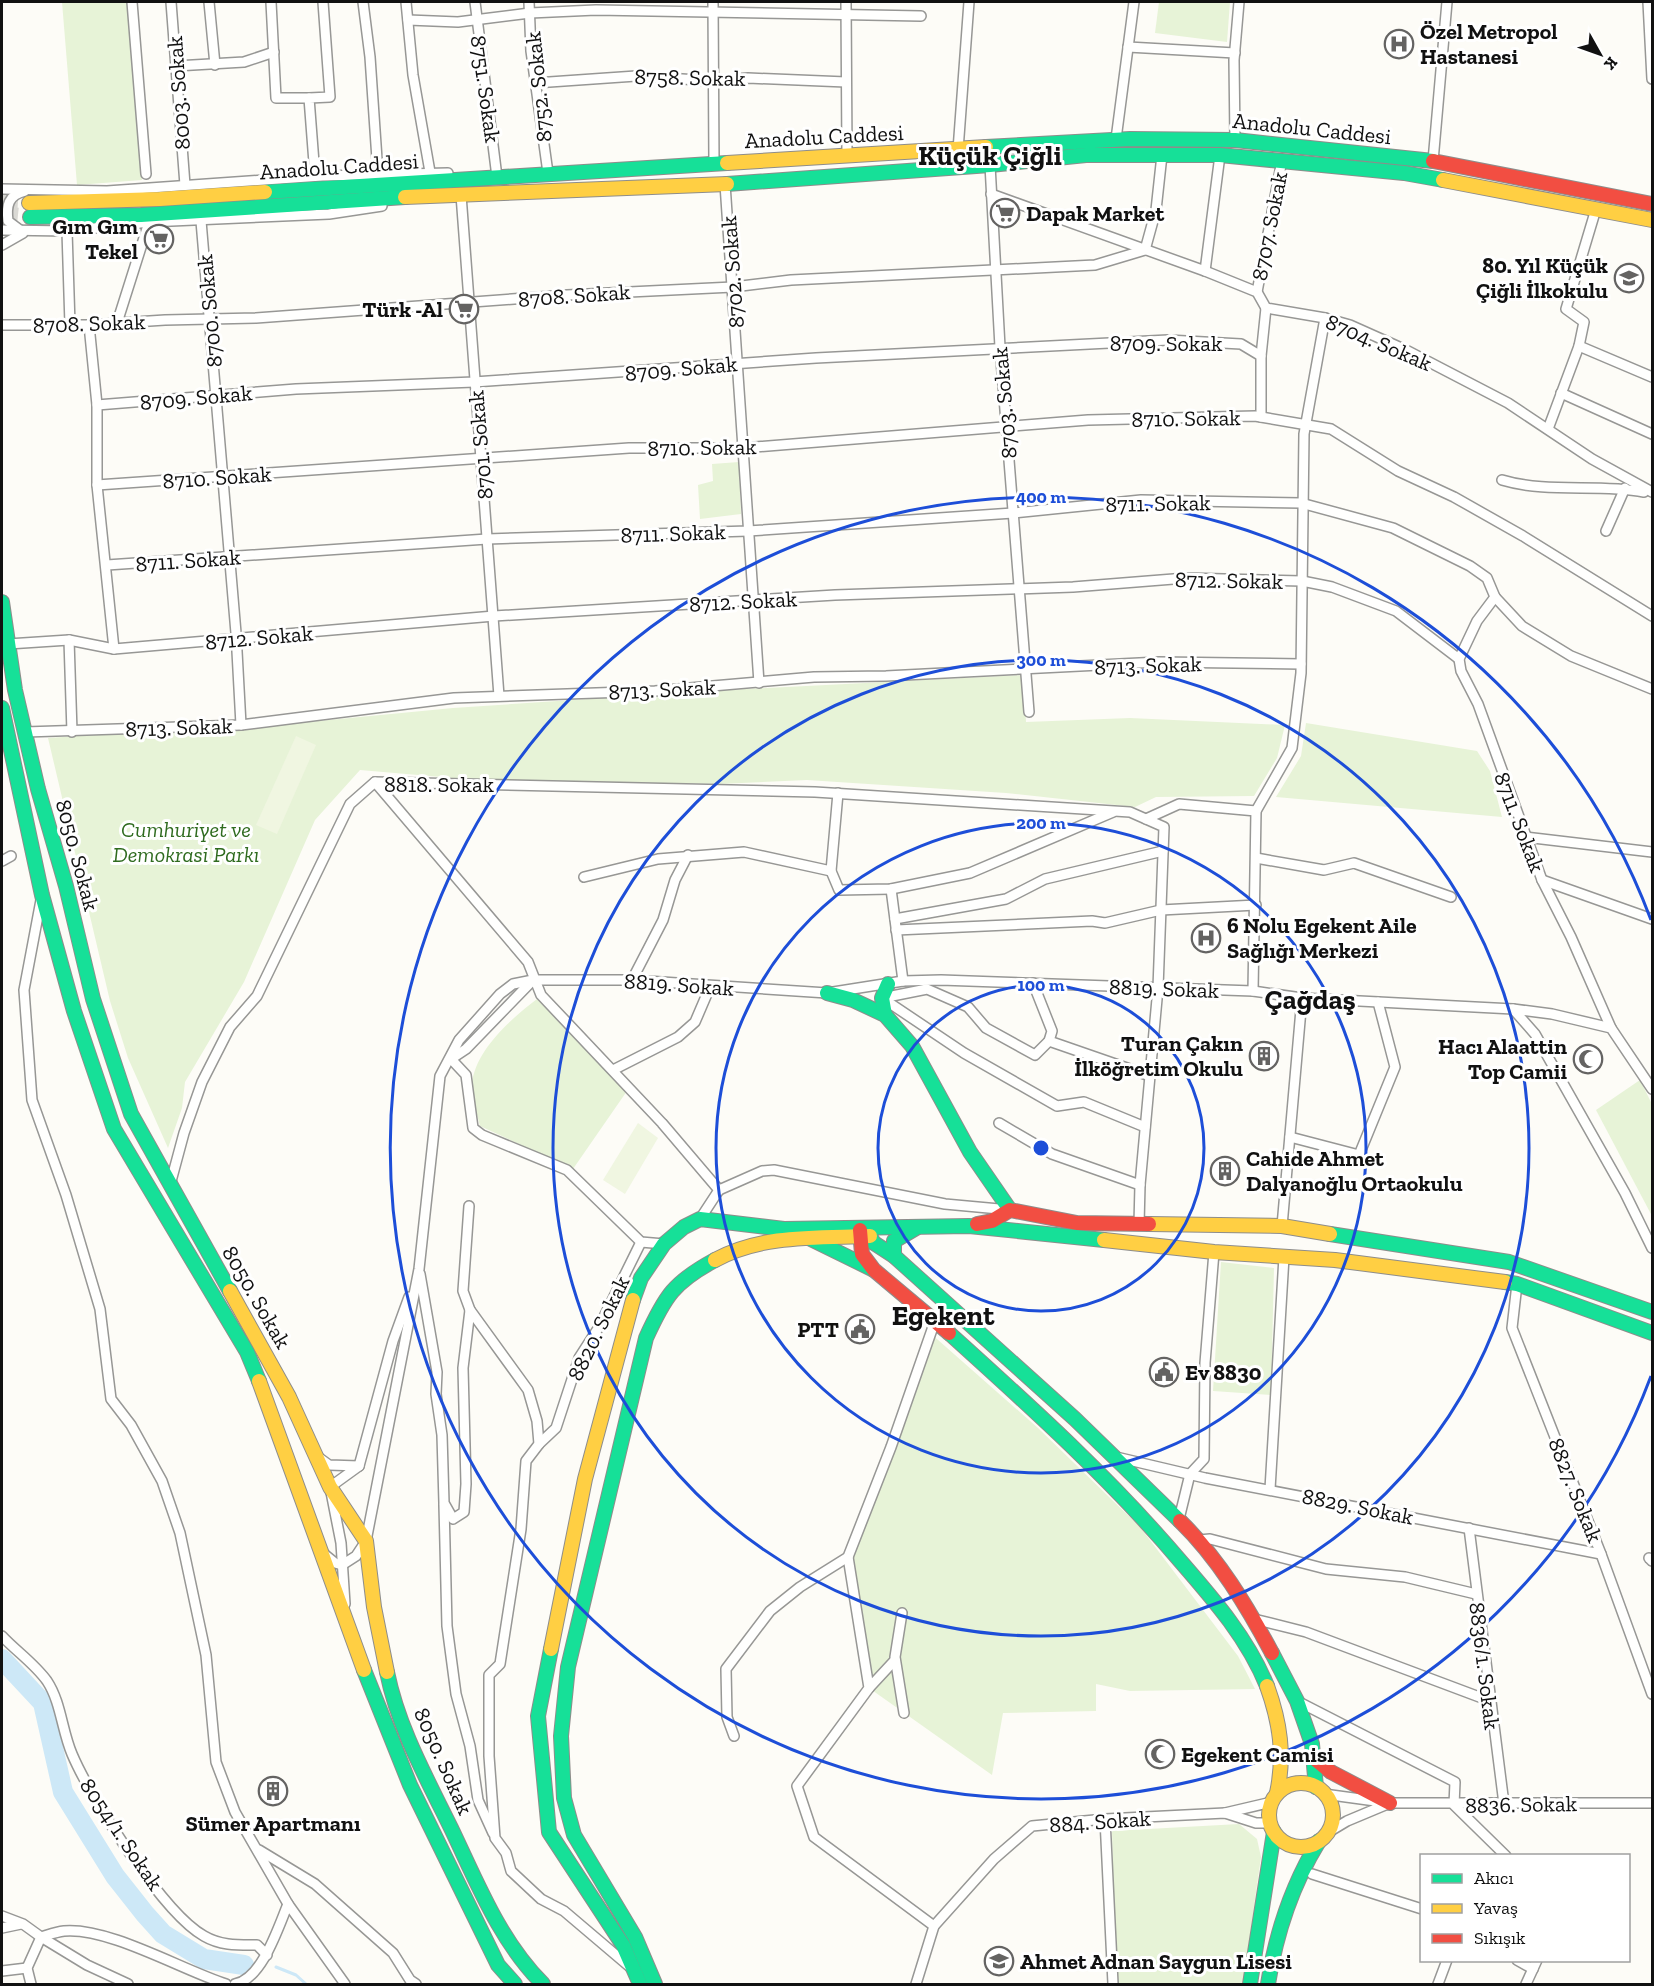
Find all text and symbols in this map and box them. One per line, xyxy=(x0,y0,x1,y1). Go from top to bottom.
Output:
place label: Özel Metropol Hastanesi xyxy=(1420,18,1557,70)
north arrow xyxy=(1570,24,1630,84)
hospital icon: Özel Metropol Hastanesi xyxy=(1383,28,1415,60)
street label: 8752. Sokak xyxy=(519,30,558,144)
street label: 8751. Sokak xyxy=(465,34,506,145)
street label: 8003. Sokak xyxy=(161,35,196,151)
text: K xyxy=(1600,53,1622,74)
street label: 8758. Sokak xyxy=(634,63,746,92)
street label: Anadolu Caddesi xyxy=(1231,107,1393,150)
street label: Anadolu Caddesi xyxy=(744,119,904,154)
district label: Küçük Çiğli xyxy=(918,139,1062,172)
street label: Anadolu Caddesi xyxy=(259,147,419,186)
street label: 8707. Sokak xyxy=(1246,169,1293,283)
supermarket icon: Dapak Market xyxy=(989,197,1021,229)
place label: Dapak Market xyxy=(1026,200,1164,227)
place label: Gım Gım Tekel xyxy=(52,213,139,265)
street label: 8702. Sokak xyxy=(715,214,750,329)
supermarket icon: Gım Gım Tekel xyxy=(143,223,175,255)
place label: 80. Yıl Küçük Çiğli İlkokulu xyxy=(1476,252,1608,304)
street label: 8700. Sokak xyxy=(191,253,228,369)
school or university icon: 80. Yıl Küçük Çiğli İlkokulu xyxy=(1613,262,1645,294)
street label: 8708. Sokak xyxy=(517,278,632,313)
supermarket icon: Türk -Al xyxy=(448,293,480,325)
place label: Türk -Al xyxy=(362,296,443,323)
street label: 8708. Sokak xyxy=(32,308,146,339)
street label: 8704. Sokak xyxy=(1322,308,1437,377)
street label: 8709. Sokak xyxy=(1110,330,1223,357)
street label: 8703. Sokak xyxy=(986,346,1023,460)
street label: 8709. Sokak xyxy=(624,350,739,387)
street label: 8709. Sokak xyxy=(139,379,254,416)
street label: 8701. Sokak xyxy=(462,389,499,501)
street label: 8710. Sokak xyxy=(1131,404,1241,433)
street label: 8710. Sokak xyxy=(647,433,757,462)
street label: 8710. Sokak xyxy=(162,460,273,495)
text: 400 m xyxy=(1016,486,1066,508)
street label: 8711. Sokak xyxy=(1105,489,1211,518)
street label: 8711. Sokak xyxy=(620,518,727,549)
street label: 8711. Sokak xyxy=(135,543,242,578)
street label: 8712. Sokak xyxy=(1175,566,1284,595)
street label: 8712. Sokak xyxy=(688,585,798,618)
street label: 8712. Sokak xyxy=(204,619,315,656)
text: 300 m xyxy=(1016,649,1066,671)
street label: 8713. Sokak xyxy=(1094,650,1203,681)
street label: 8713. Sokak xyxy=(608,673,717,706)
street label: 8713. Sokak xyxy=(125,712,234,743)
street label: 8711. Sokak xyxy=(1488,768,1551,877)
street label: 8818. Sokak xyxy=(384,771,495,798)
street label: 8050. Sokak xyxy=(50,796,105,914)
text: 200 m xyxy=(1016,812,1066,834)
park label: Cumhuriyet ve Demokrasi Parkı xyxy=(113,816,259,868)
place label: 6 Nolu Egekent Aile Sağlığı Merkezi xyxy=(1227,912,1417,964)
hospital icon: 6 Nolu Egekent Aile Sağlığı Merkezi xyxy=(1190,922,1222,954)
street label: 8819. Sokak xyxy=(623,967,735,1002)
street label: 8819. Sokak xyxy=(1109,973,1220,1004)
text: 100 m xyxy=(1017,974,1065,996)
district label: Çağdaş xyxy=(1264,983,1356,1016)
place label: Turan Çakın İlköğretim Okulu xyxy=(1074,1030,1243,1082)
place label: Hacı Alaattin Top Camii xyxy=(1438,1033,1567,1085)
building icon: Turan Çakın İlköğretim Okulu xyxy=(1248,1040,1280,1072)
mosque icon: Hacı Alaattin Top Camii xyxy=(1572,1043,1604,1075)
centre of rings xyxy=(1031,1138,1051,1158)
place label: Cahide Ahmet Dalyanoğlu Ortaokulu xyxy=(1246,1145,1463,1197)
building icon: Cahide Ahmet Dalyanoğlu Ortaokulu xyxy=(1209,1155,1241,1187)
street label: 8050. Sokak xyxy=(216,1241,297,1354)
street label: 8820. Sokak xyxy=(561,1271,636,1385)
district label: Egekent xyxy=(892,1299,995,1332)
public building icon: PTT xyxy=(844,1313,876,1345)
place label: PTT xyxy=(797,1316,839,1343)
public building icon: Ev 8830 xyxy=(1148,1356,1180,1388)
place label: Ev 8830 xyxy=(1185,1359,1261,1386)
street label: 8827. Sokak xyxy=(1542,1434,1609,1547)
street label: 8829. Sokak xyxy=(1300,1482,1416,1531)
street label: 8836/1. Sokak xyxy=(1463,1601,1506,1732)
street label: 8050. Sokak xyxy=(408,1704,479,1819)
mosque icon: Egekent Camisi xyxy=(1144,1738,1176,1770)
place label: Egekent Camisi xyxy=(1181,1741,1334,1768)
street label: 8054/1. Sokak xyxy=(74,1773,169,1896)
building icon: Sümer Apartmanı xyxy=(257,1775,289,1807)
street label: 8836. Sokak xyxy=(1465,1790,1578,1819)
street label: 884. Sokak xyxy=(1048,1804,1152,1839)
place label: Sümer Apartmanı xyxy=(185,1810,361,1837)
legend xyxy=(1420,1854,1630,1962)
text: Akıcı xyxy=(1474,1867,1513,1889)
text: Yavaş xyxy=(1473,1897,1518,1919)
text: Sıkışık xyxy=(1474,1927,1526,1949)
school or university icon: Ahmet Adnan Saygun Lisesi xyxy=(983,1945,1015,1977)
place label: Ahmet Adnan Saygun Lisesi xyxy=(1020,1948,1292,1975)

